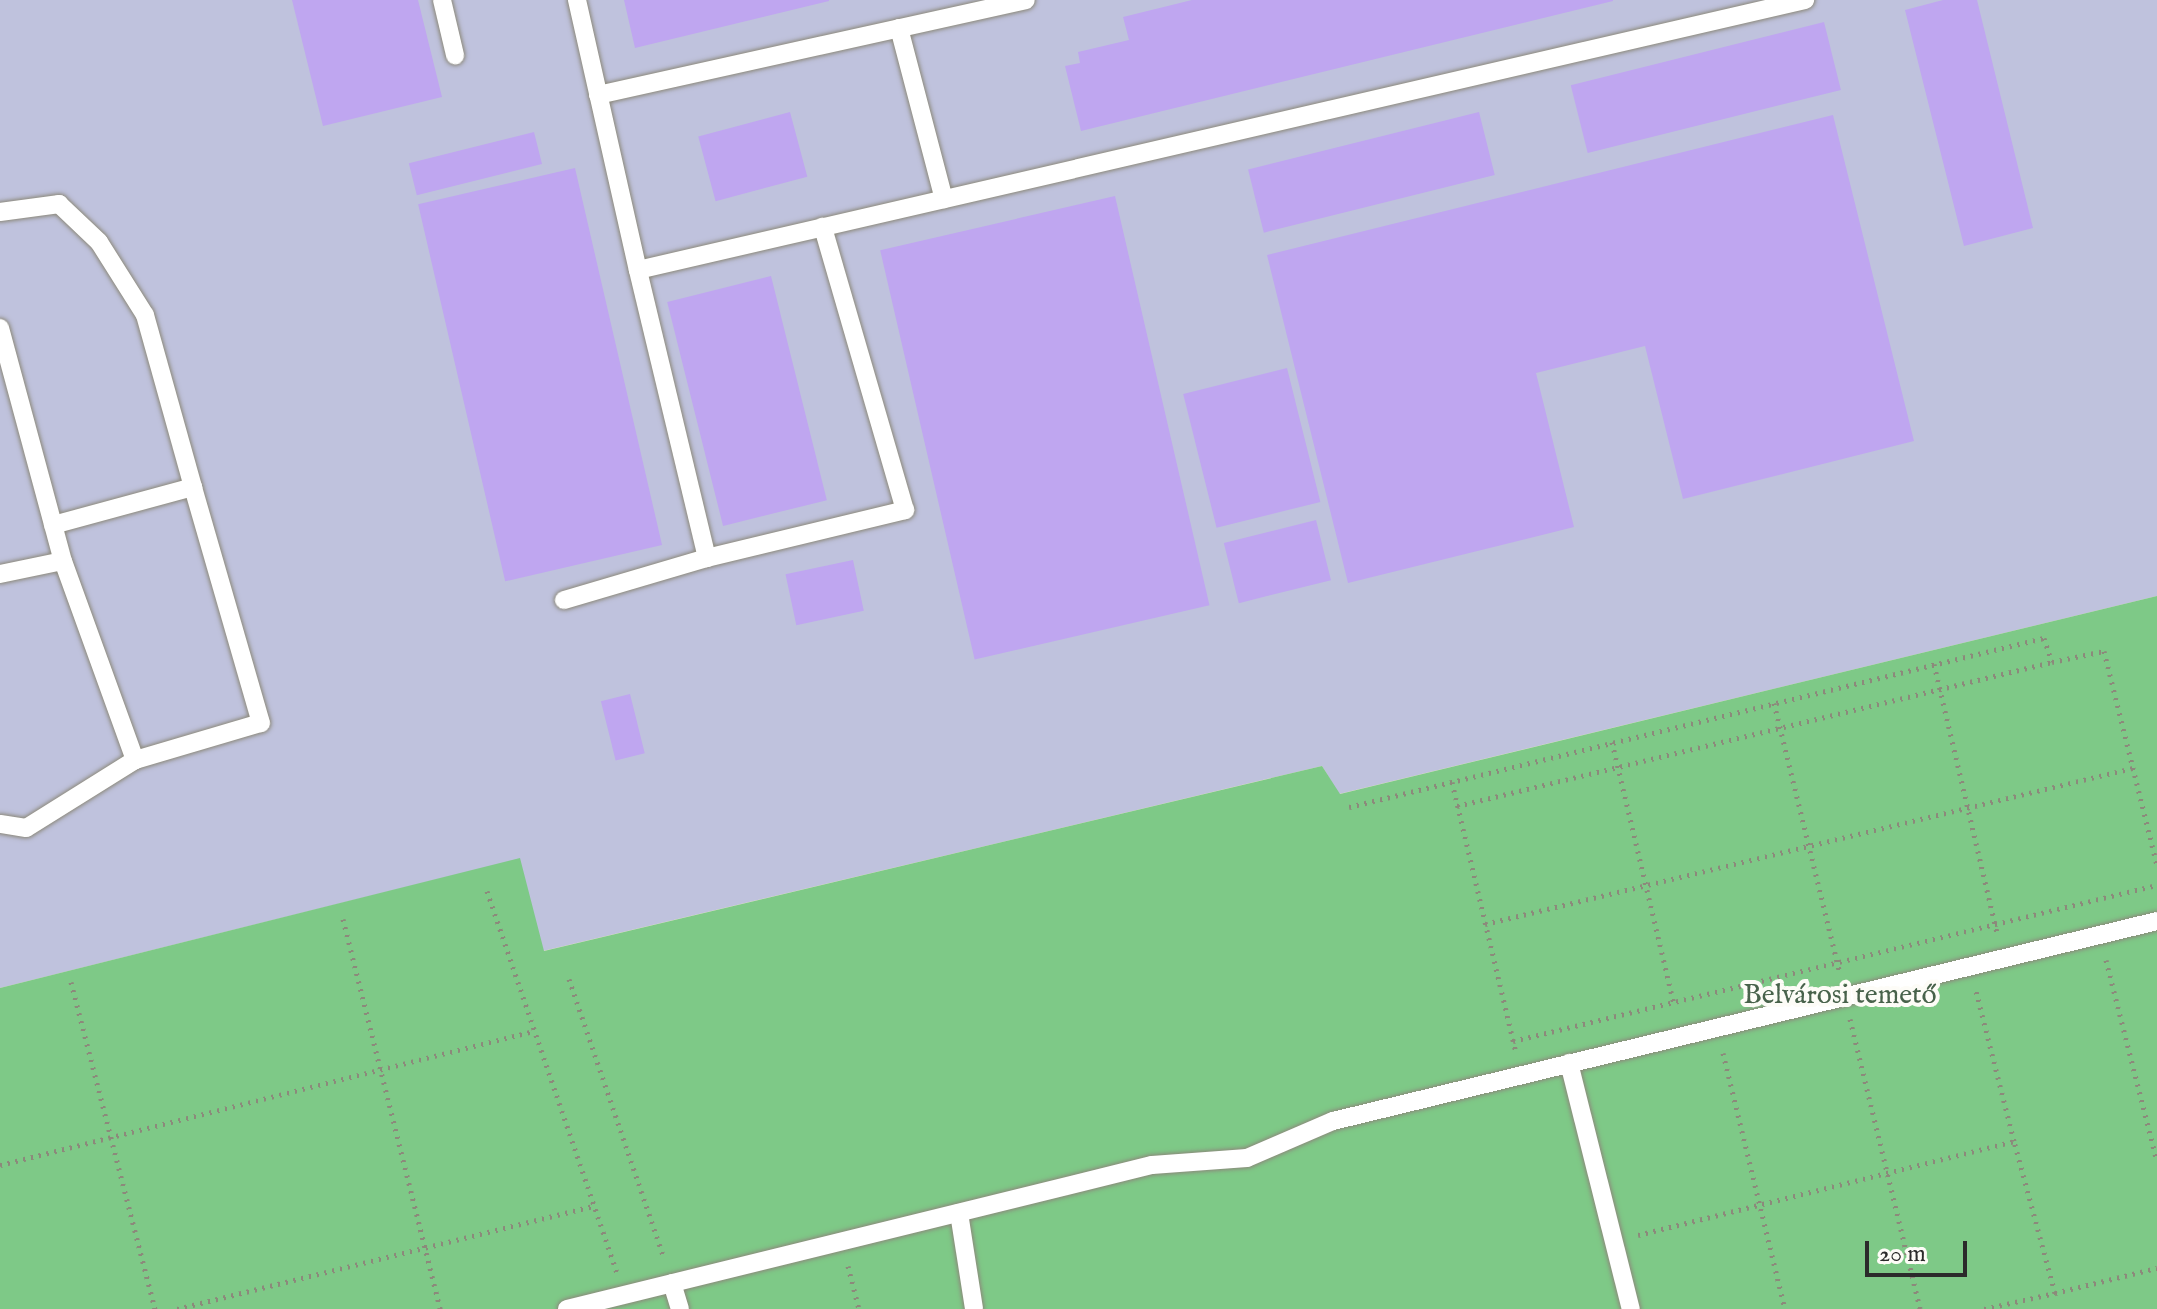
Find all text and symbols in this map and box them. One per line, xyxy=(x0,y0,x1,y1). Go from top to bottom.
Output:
park label: Belvárosi temető xyxy=(1743,979,1937,1013)
scale bar xyxy=(1869,1225,1971,1275)
text: 20 m xyxy=(1879,1239,1926,1270)

